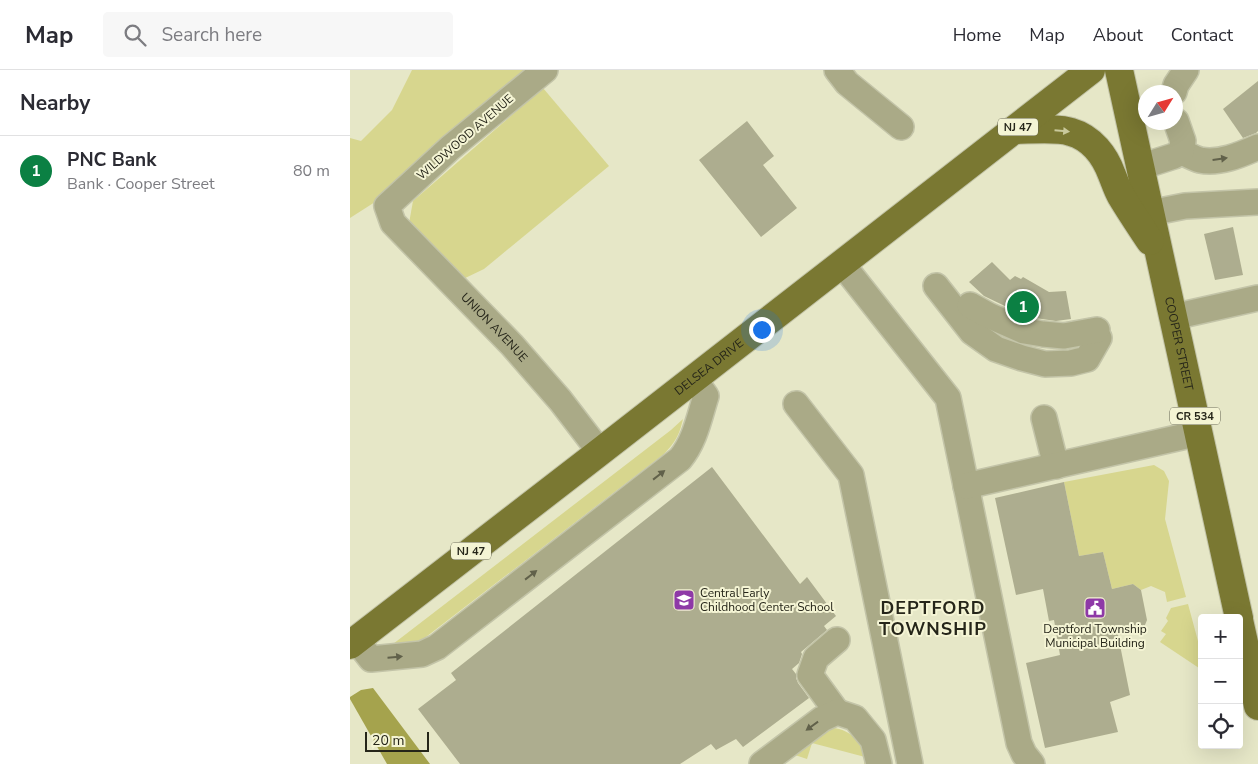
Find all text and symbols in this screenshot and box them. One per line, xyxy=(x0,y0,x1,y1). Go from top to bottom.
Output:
search box xyxy=(103,12,453,57)
text: Map xyxy=(25,19,73,51)
icon: search xyxy=(121,21,149,49)
text: Search here xyxy=(161,22,262,48)
text: Home xyxy=(953,23,1001,47)
text: Map xyxy=(1029,23,1065,47)
text: About xyxy=(1093,23,1143,47)
text: Contact xyxy=(1171,23,1233,47)
north arrow xyxy=(1138,85,1183,130)
text: Nearby xyxy=(20,89,90,117)
street label: WILDWOOD AVENUE xyxy=(413,91,517,183)
road number: NJ 47 xyxy=(998,118,1038,136)
one-way arrow xyxy=(1055,127,1071,135)
text: PNC Bank xyxy=(67,147,156,173)
one-way arrow xyxy=(1212,155,1228,163)
text: 1 xyxy=(31,160,41,182)
text: 80 m xyxy=(293,160,330,182)
text: Bank · Cooper Street xyxy=(67,173,215,195)
pin: 1 xyxy=(1007,288,1039,326)
street label: UNION AVENUE xyxy=(457,289,531,365)
street label: COOPER STREET xyxy=(1161,295,1197,393)
your location xyxy=(749,317,775,343)
street label: DELSEA DRIVE xyxy=(671,335,747,399)
road number: CR 534 xyxy=(1170,408,1220,424)
one-way arrow xyxy=(652,470,666,480)
road number: NJ 47 xyxy=(451,542,491,560)
one-way arrow xyxy=(524,569,537,580)
place label: Central Early Childhood Center School xyxy=(700,585,834,615)
school or university icon: Central Early Childhood Center School xyxy=(672,588,696,612)
district label: DEPTFORD TOWNSHIP xyxy=(879,596,987,641)
public building icon: Deptford Township Municipal Building xyxy=(1083,596,1107,620)
map controls xyxy=(1198,614,1243,749)
button: + xyxy=(1198,614,1243,659)
place label: Deptford Township Municipal Building xyxy=(1043,621,1147,651)
one-way arrow xyxy=(388,653,404,661)
button: − xyxy=(1198,659,1243,704)
button: locate xyxy=(1198,704,1243,749)
one-way arrow xyxy=(805,721,819,731)
scale bar xyxy=(365,729,429,752)
text: 20 m xyxy=(372,731,404,750)

